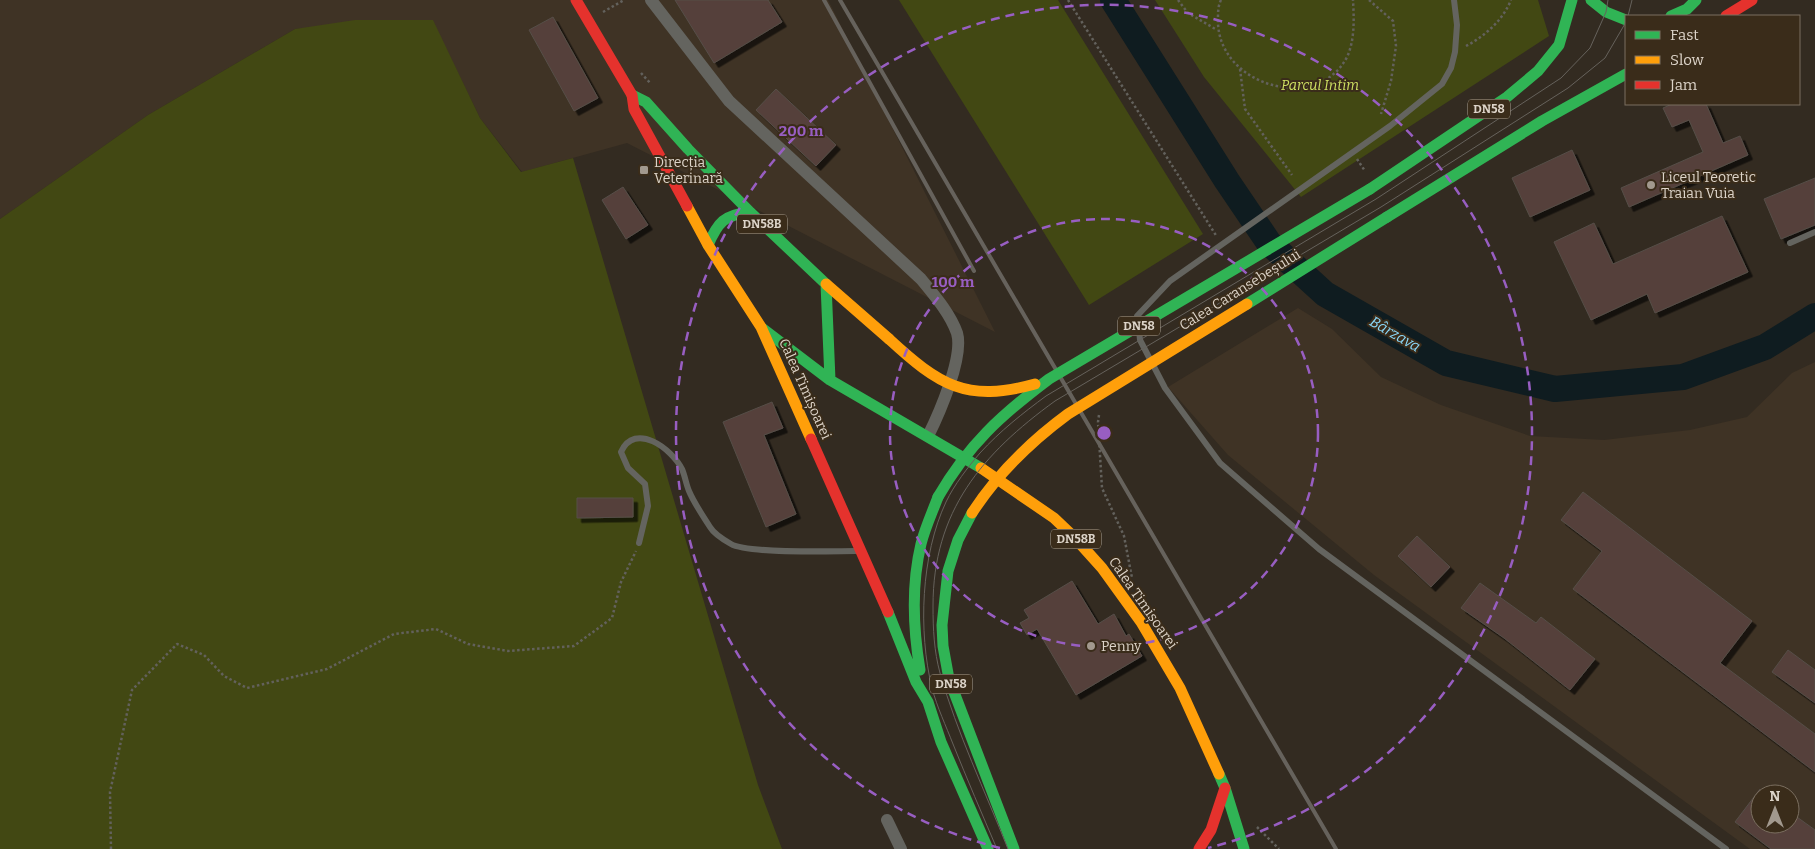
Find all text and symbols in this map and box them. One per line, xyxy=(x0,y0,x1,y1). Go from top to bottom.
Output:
legend xyxy=(1625,15,1800,105)
text: Fast xyxy=(1670,26,1699,44)
text: Slow xyxy=(1670,51,1705,69)
text: Jam xyxy=(1669,76,1698,94)
park label: Parcul Intim xyxy=(1281,77,1359,94)
road number: DN58 xyxy=(1468,100,1510,118)
text: 200 m xyxy=(779,122,824,140)
place label: Direcția Veterinară xyxy=(654,154,723,187)
marker: Direcția Veterinară xyxy=(638,164,650,176)
place label: Liceul Teoretic Traian Vuia xyxy=(1661,169,1756,202)
marker: Liceul Teoretic Traian Vuia xyxy=(1645,179,1657,191)
road number: DN58B xyxy=(737,214,787,233)
street label: Calea Caransebeșului xyxy=(1176,246,1304,335)
text: 100 m xyxy=(932,273,975,291)
water label: Bârzava xyxy=(1366,312,1424,356)
road number: DN58 xyxy=(1118,316,1160,336)
street label: Calea Timișoarei xyxy=(774,336,835,442)
centre of rings xyxy=(1095,424,1113,442)
road number: DN58B xyxy=(1051,530,1101,548)
street label: Calea Timișoarei xyxy=(1104,554,1181,653)
place label: Penny xyxy=(1101,638,1142,655)
marker: Penny xyxy=(1085,640,1097,652)
road number: DN58 xyxy=(930,674,972,694)
north arrow xyxy=(1750,784,1800,834)
text: N xyxy=(1770,788,1781,805)

